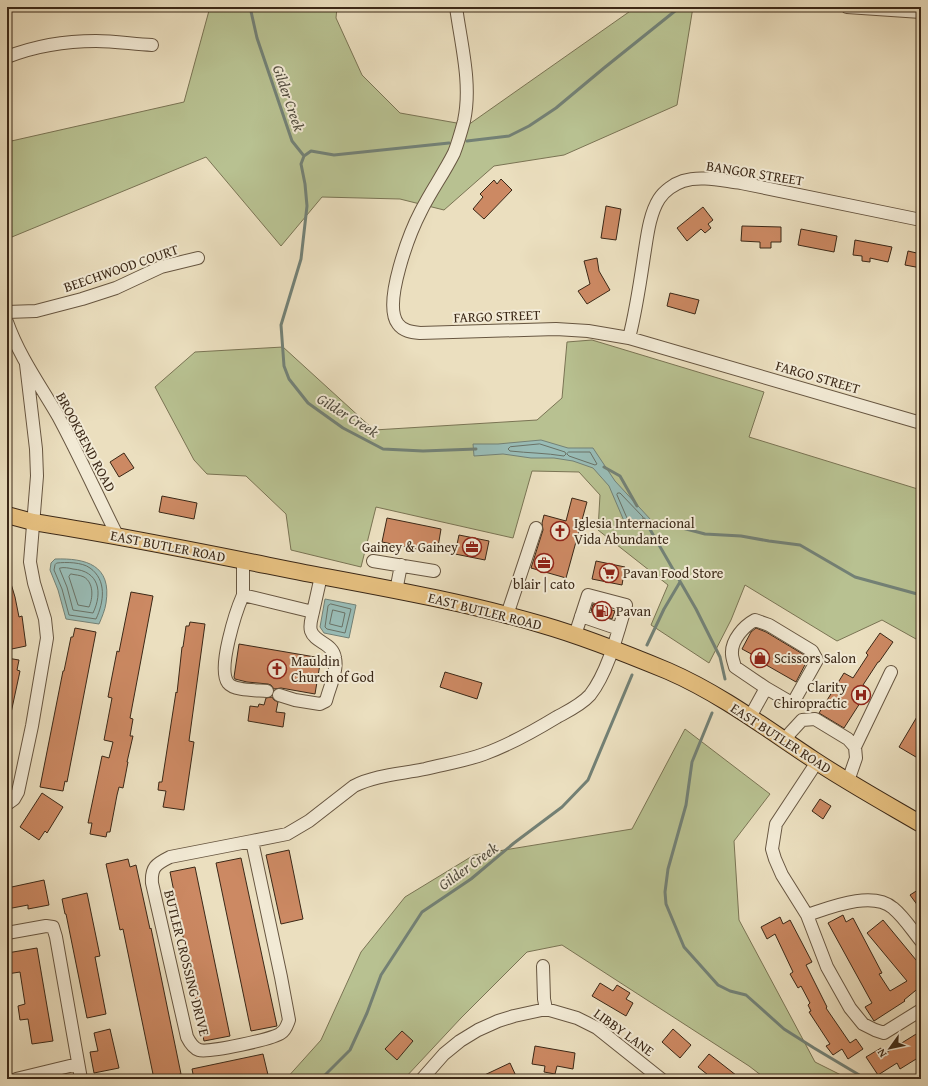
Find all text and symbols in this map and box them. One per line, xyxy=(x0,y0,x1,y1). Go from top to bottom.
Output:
water label: Gilder Creek xyxy=(268,62,310,134)
street label: BANGOR STREET xyxy=(705,155,805,191)
street label: BEECHWOOD COURT xyxy=(61,239,181,297)
street label: FARGO STREET xyxy=(453,304,541,328)
street label: FARGO STREET xyxy=(773,355,863,399)
water label: Gilder Creek xyxy=(313,388,383,442)
street label: BROOKBEND ROAD xyxy=(51,389,121,495)
place label: Iglesia Internacional Vida Abundante xyxy=(574,513,695,549)
church icon: Iglesia Internacional Vida Abundante xyxy=(549,520,571,542)
street label: EAST BUTLER ROAD xyxy=(109,525,227,567)
office icon: Gainey & Gainey xyxy=(461,536,483,558)
place label: Gainey & Gainey xyxy=(362,537,458,557)
office icon: blair | cato xyxy=(533,552,555,574)
supermarket icon: Pavan Food Store xyxy=(598,562,620,584)
place label: Pavan Food Store xyxy=(623,563,724,583)
place label: blair | cato xyxy=(513,574,575,594)
street label: EAST BUTLER ROAD xyxy=(426,587,544,635)
fuel station icon: Pavan xyxy=(591,600,613,622)
place label: Pavan xyxy=(616,601,651,621)
shop icon: Scissors Salon xyxy=(749,647,771,669)
place label: Scissors Salon xyxy=(774,648,856,668)
place label: Mauldin Church of God xyxy=(291,651,375,687)
church icon: Mauldin Church of God xyxy=(266,658,288,680)
place label: Clarity Chiropractic xyxy=(774,677,847,713)
hospital icon: Clarity Chiropractic xyxy=(850,684,872,706)
street label: EAST BUTLER ROAD xyxy=(727,698,835,778)
water label: Gilder Creek xyxy=(434,837,502,895)
street label: BUTLER CROSSING DRIVE xyxy=(159,888,215,1038)
street label: LIBBY LANE xyxy=(590,1003,658,1061)
north arrow xyxy=(870,1028,910,1068)
text: N xyxy=(873,1045,890,1061)

